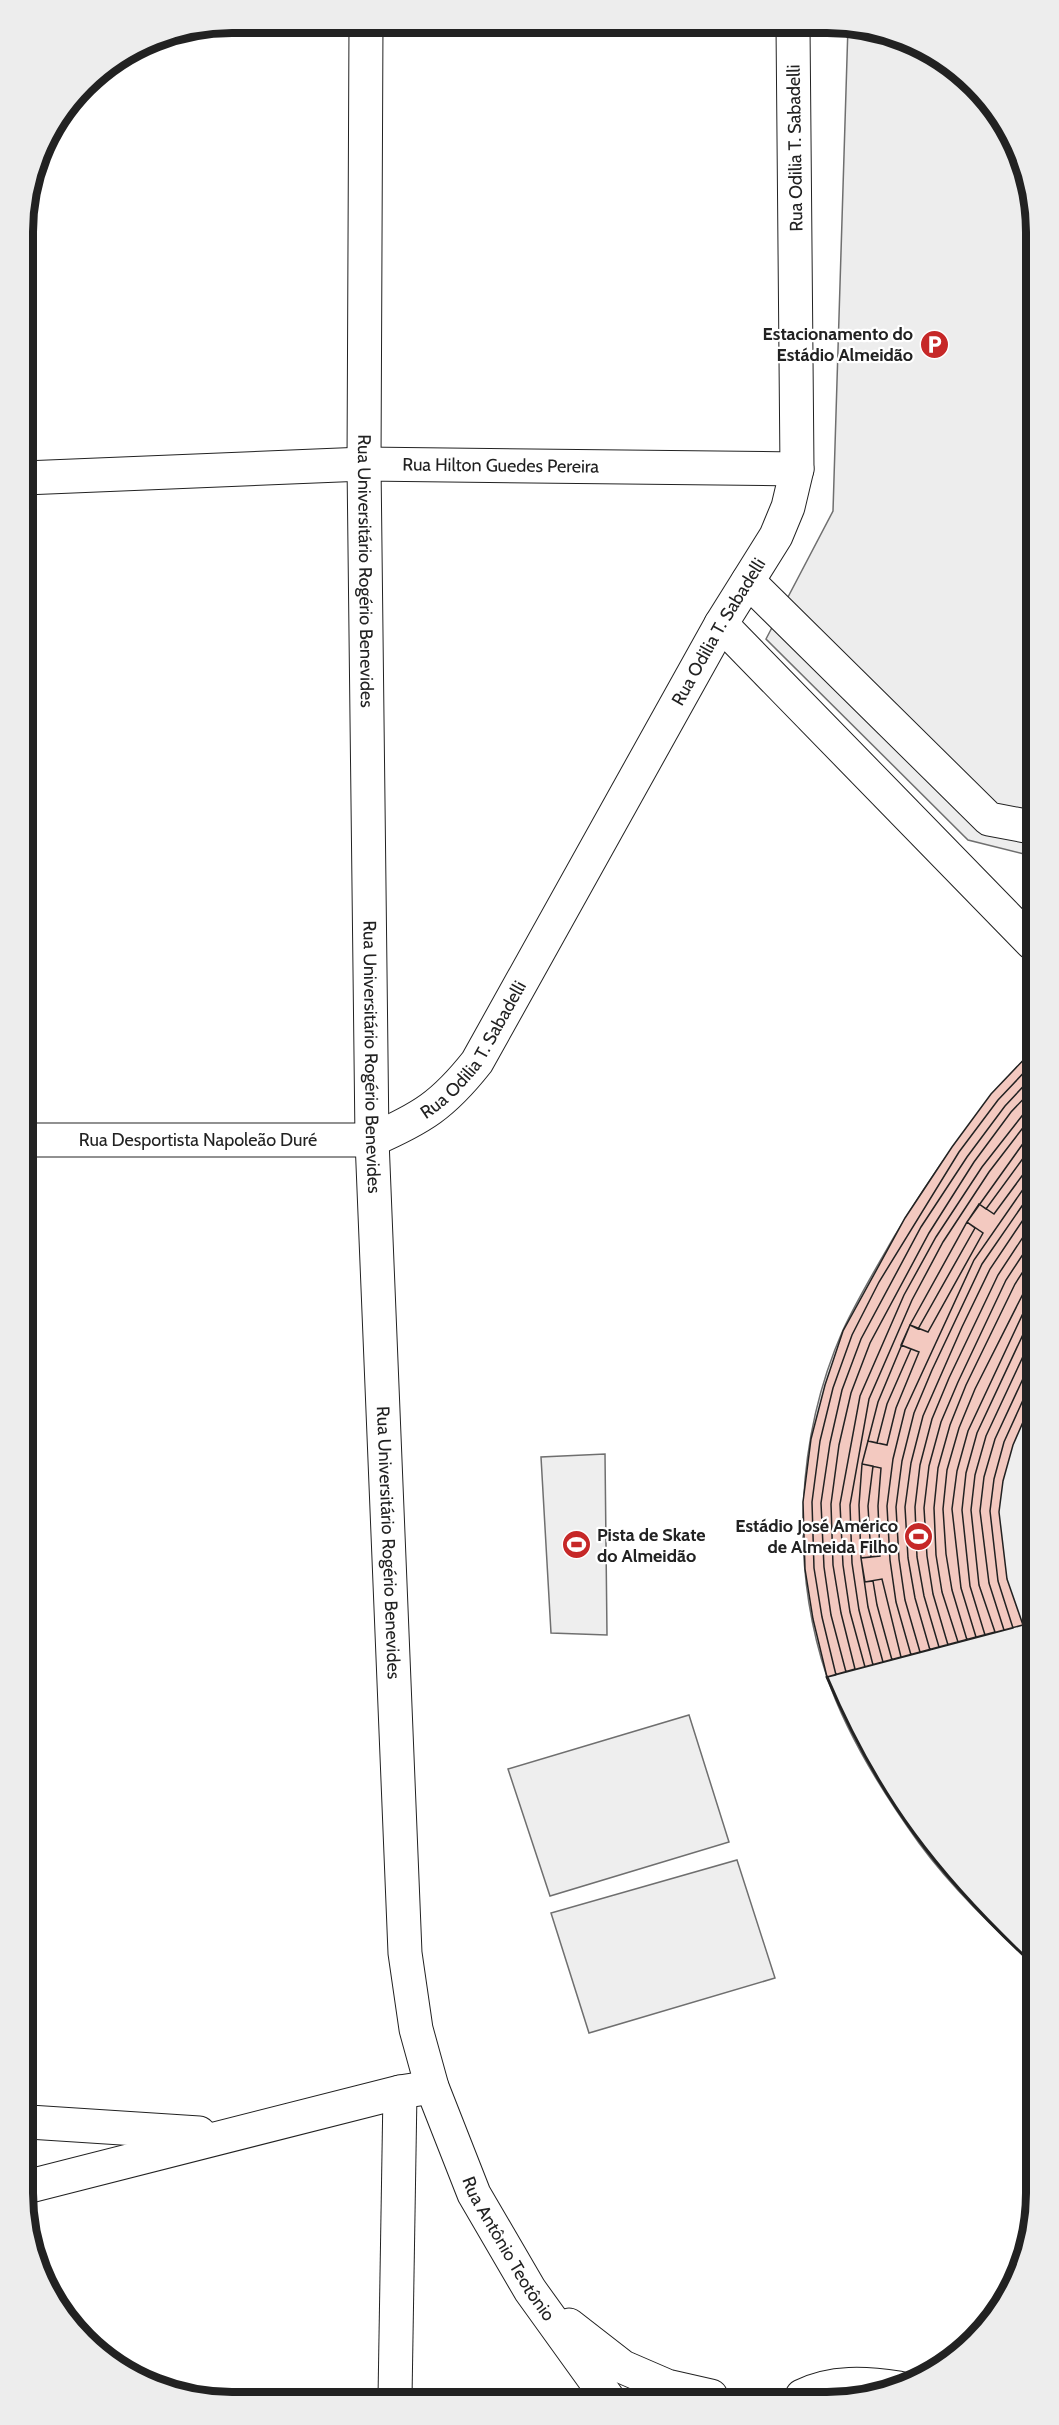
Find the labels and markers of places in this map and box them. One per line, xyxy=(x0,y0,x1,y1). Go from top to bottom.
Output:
place label: Estacionamento do Estádio Almeidão xyxy=(763,323,913,366)
parking icon: Estacionamento do Estádio Almeidão xyxy=(918,328,950,360)
place label: Estádio José Américo de Almeida Filho xyxy=(735,1515,898,1558)
sports icon: Estádio José Américo de Almeida Filho xyxy=(903,1520,935,1552)
place label: Pista de Skate do Almeidão xyxy=(597,1524,706,1567)
sports icon: Pista de Skate do Almeidão xyxy=(560,1529,592,1561)

